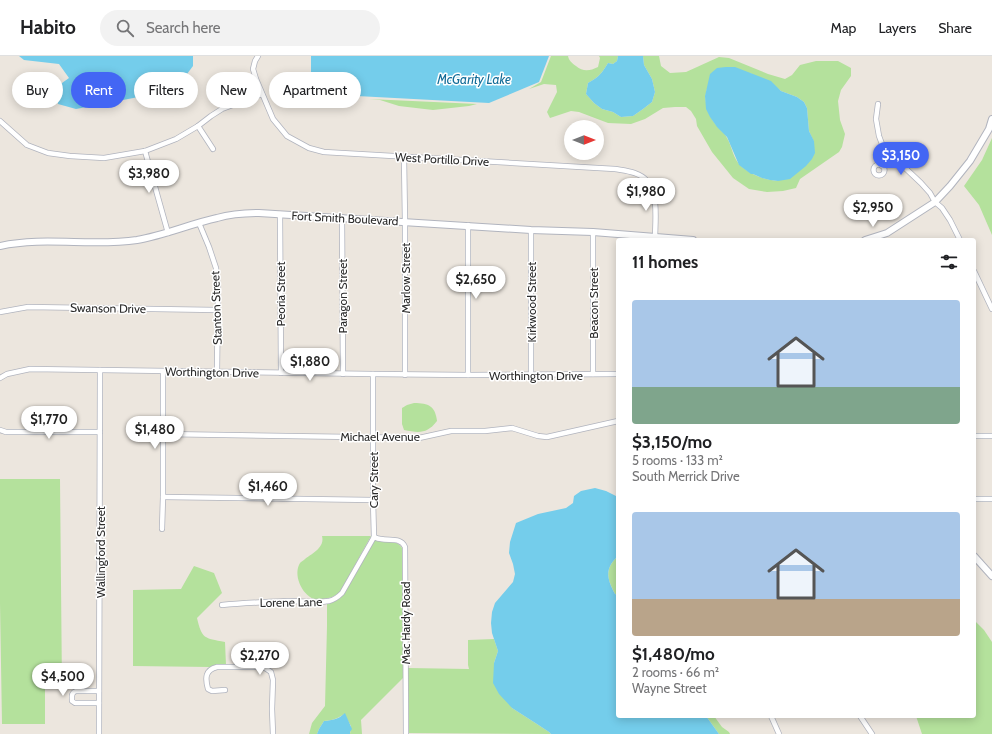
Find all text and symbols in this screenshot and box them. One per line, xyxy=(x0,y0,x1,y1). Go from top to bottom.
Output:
search box xyxy=(100,10,380,46)
text: Habito xyxy=(20,16,76,39)
icon: search xyxy=(114,17,136,39)
text: Search here xyxy=(146,19,220,37)
text: Map xyxy=(831,19,856,37)
text: Layers xyxy=(878,19,916,37)
text: Share xyxy=(938,19,972,37)
water label: McGarity Lake xyxy=(436,71,511,87)
chip: Buy xyxy=(12,72,63,108)
chip: Rent xyxy=(71,72,126,108)
chip: Filters xyxy=(134,72,198,108)
chip: New xyxy=(206,72,261,108)
chip: Apartment xyxy=(269,72,361,108)
north arrow xyxy=(564,120,604,160)
map controls xyxy=(564,120,604,160)
pin: $3,150 xyxy=(868,142,934,176)
text: $3,150 xyxy=(882,147,920,163)
street label: West Portillo Drive xyxy=(395,149,489,169)
pin: $3,980 xyxy=(116,160,182,194)
text: $3,980 xyxy=(128,165,170,181)
pin: $1,980 xyxy=(613,178,679,212)
text: $1,980 xyxy=(626,183,666,199)
pin: $2,950 xyxy=(840,194,906,228)
text: $2,950 xyxy=(853,199,893,215)
street label: Fort Smith Boulevard xyxy=(291,208,399,228)
street label: Marlow Street xyxy=(398,243,413,313)
icon: filters xyxy=(938,251,960,273)
text: 11 homes xyxy=(632,252,698,272)
street label: Paragon Street xyxy=(335,259,350,333)
street label: Peoria Street xyxy=(273,261,288,327)
street label: Kirkwood Street xyxy=(524,262,539,342)
pin: $2,650 xyxy=(443,266,509,300)
street label: Beacon Street xyxy=(586,267,601,339)
street label: Stanton Street xyxy=(207,271,225,345)
text: $2,650 xyxy=(456,271,496,287)
street label: Swanson Drive xyxy=(70,300,146,316)
icon: home xyxy=(760,326,832,398)
pin: $1,880 xyxy=(277,348,343,382)
text: $1,880 xyxy=(290,353,330,369)
street label: Worthington Drive xyxy=(165,364,259,380)
street label: Worthington Drive xyxy=(489,368,583,383)
pin: $1,770 xyxy=(16,406,82,440)
text: $1,770 xyxy=(30,411,68,427)
pin: $1,480 xyxy=(122,416,188,450)
text: $1,480 xyxy=(135,421,175,437)
street label: Michael Avenue xyxy=(340,429,420,444)
text: $3,150/mo xyxy=(632,432,712,452)
street label: Cary Street xyxy=(366,452,381,508)
text: 5 rooms · 133 m² xyxy=(632,452,723,468)
text: South Merrick Drive xyxy=(632,468,740,484)
pin: $1,460 xyxy=(235,473,301,507)
text: $1,460 xyxy=(248,478,288,494)
street label: Wallingford Street xyxy=(93,506,108,598)
icon: home xyxy=(760,538,832,610)
street label: Mac Hardy Road xyxy=(398,582,413,664)
street label: Lorene Lane xyxy=(260,594,322,610)
pin: $2,270 xyxy=(227,642,293,676)
text: $1,480/mo xyxy=(632,644,715,664)
text: $2,270 xyxy=(240,647,280,663)
pin: $4,500 xyxy=(30,663,96,697)
text: 2 rooms · 66 m² xyxy=(632,664,719,680)
text: $4,500 xyxy=(41,668,85,684)
text: Wayne Street xyxy=(632,680,707,696)

